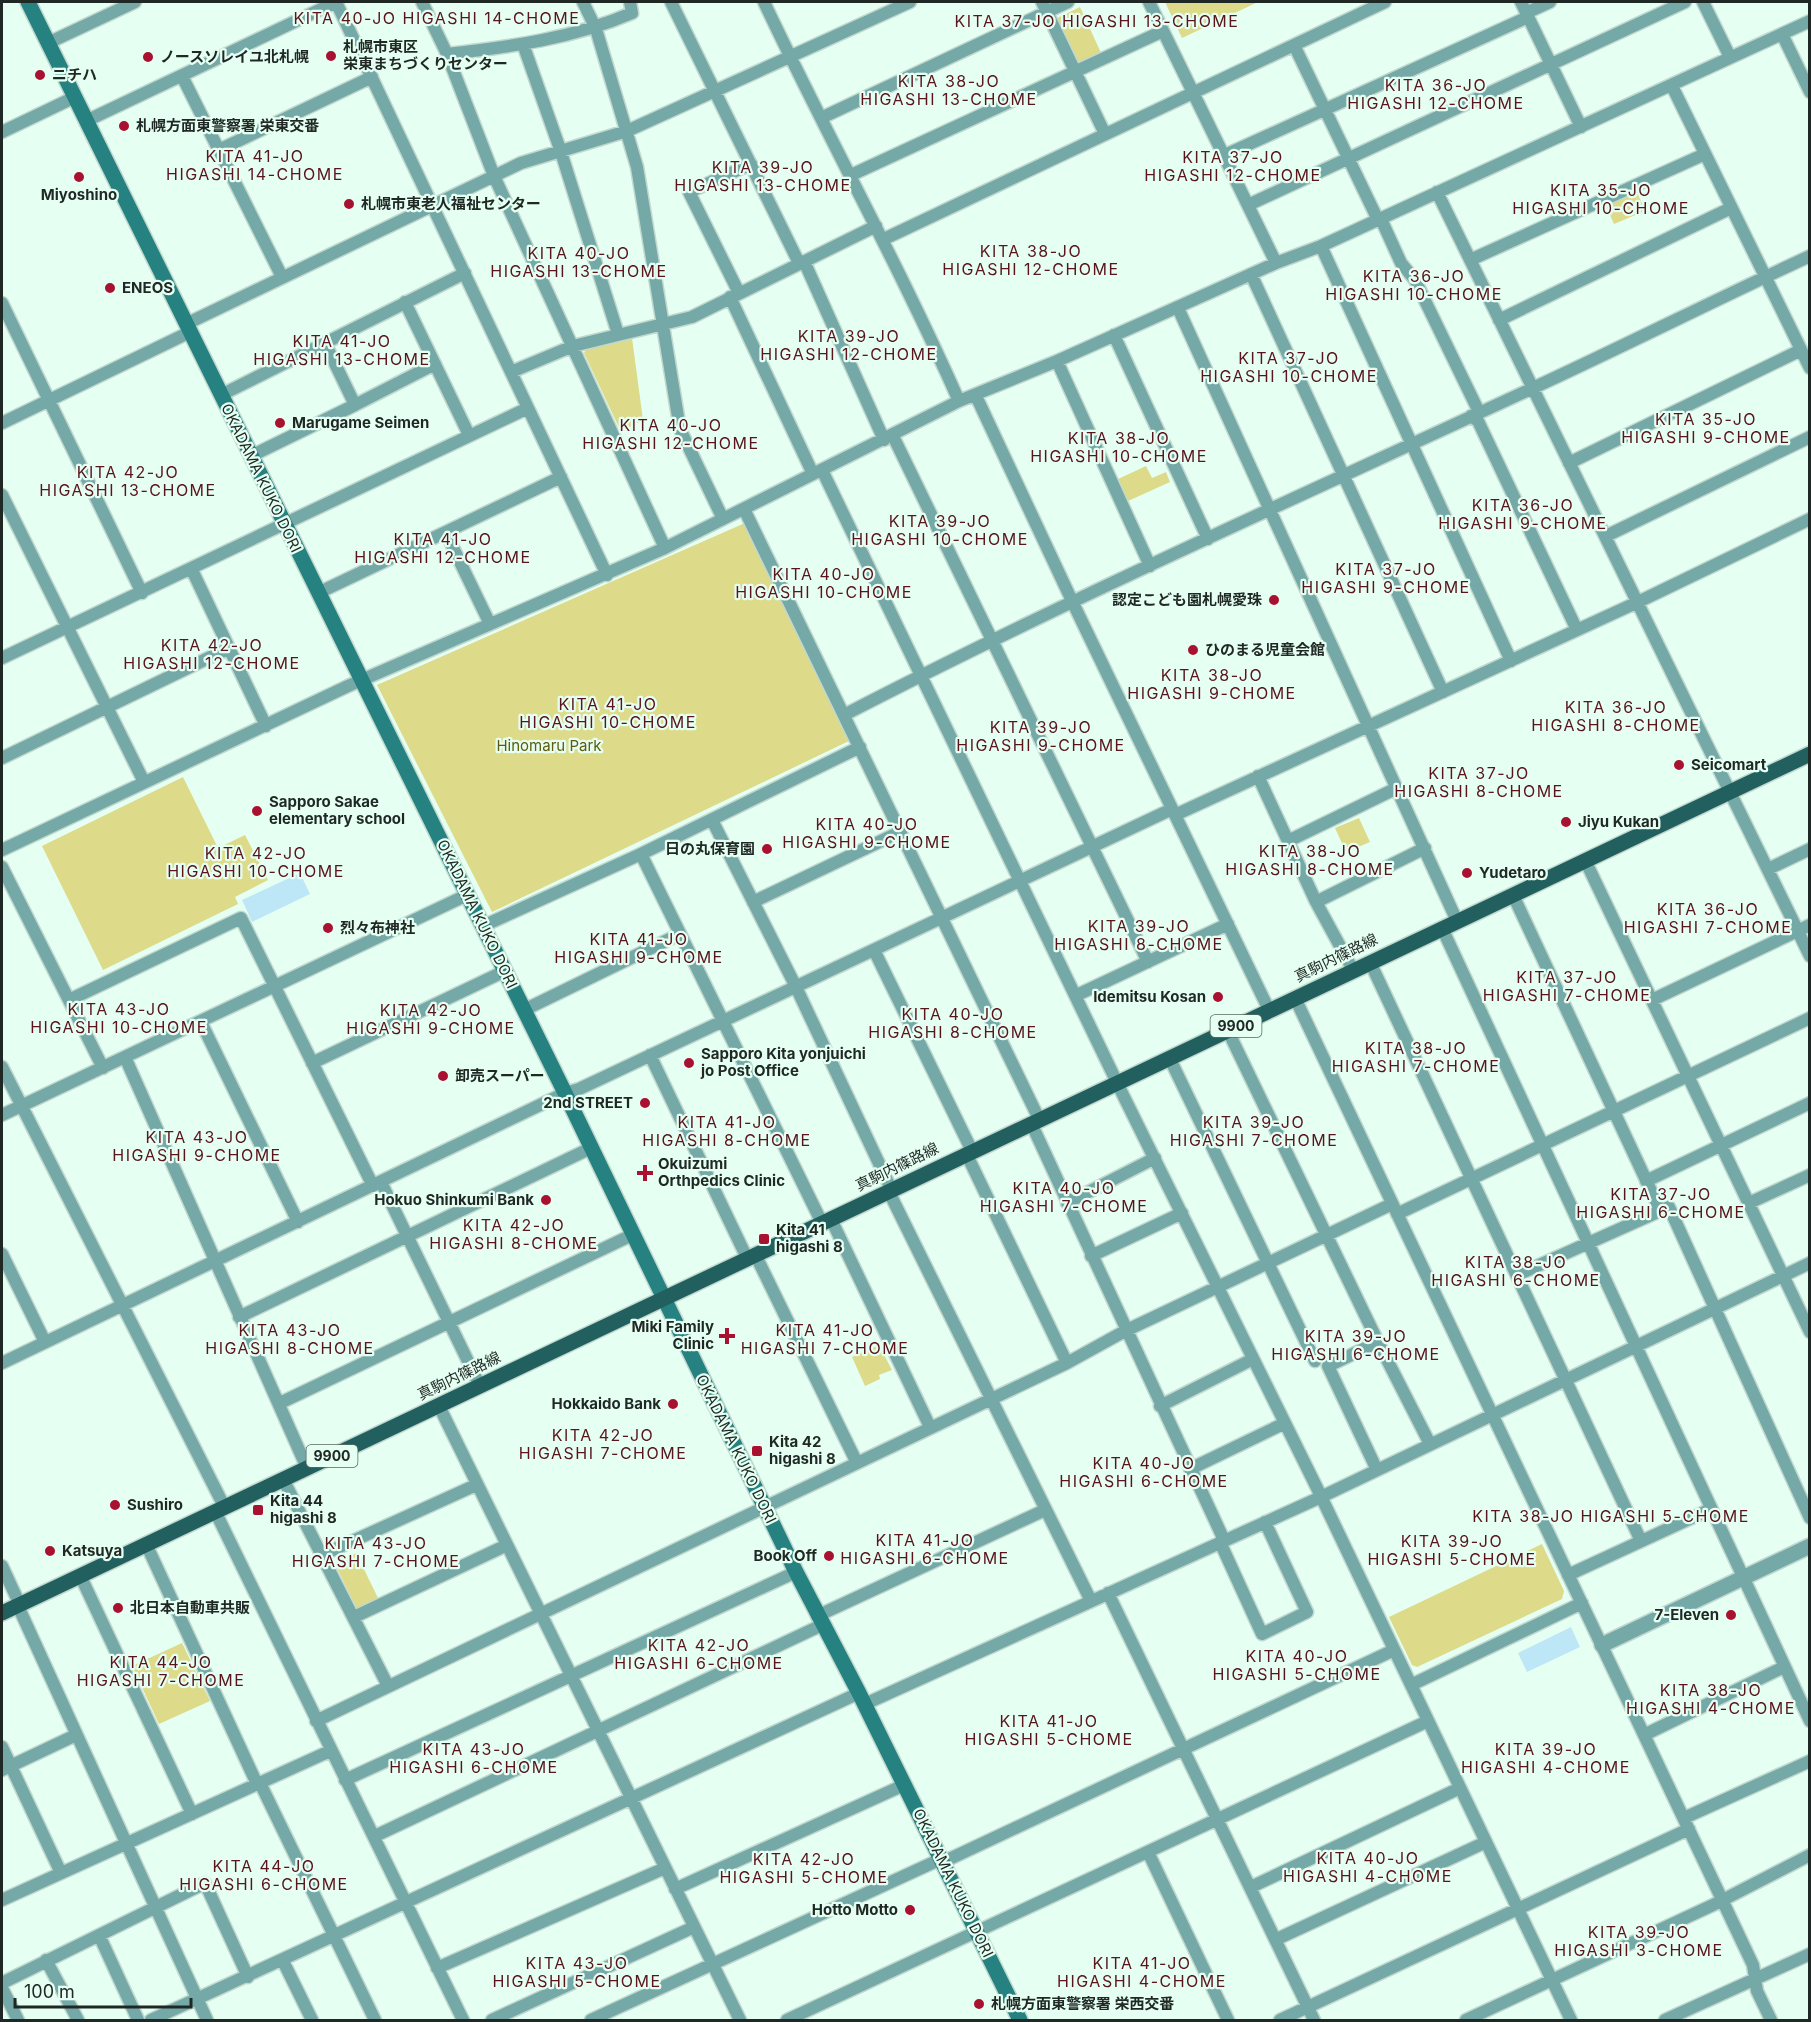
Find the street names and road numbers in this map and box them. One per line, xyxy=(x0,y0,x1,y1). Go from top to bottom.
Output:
street label: OKADAMA KUKO DORI xyxy=(217,400,306,555)
street label: OKADAMA KUKO DORI xyxy=(433,836,522,991)
street label: 真駒内篠路線 xyxy=(1291,929,1380,986)
road number: 9900 xyxy=(1210,1015,1262,1037)
street label: 真駒内篠路線 xyxy=(852,1138,941,1195)
street label: 真駒内篠路線 xyxy=(414,1347,503,1404)
street label: OKADAMA KUKO DORI xyxy=(692,1371,781,1526)
road number: 9900 xyxy=(306,1445,358,1467)
street label: OKADAMA KUKO DORI xyxy=(909,1805,998,1960)

